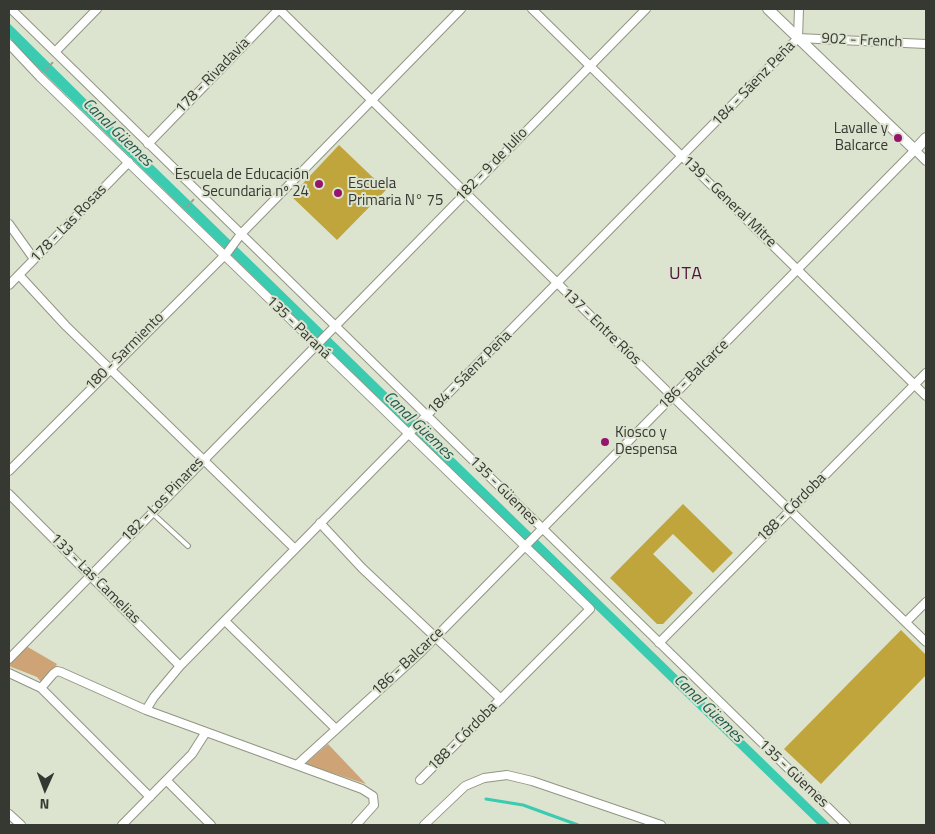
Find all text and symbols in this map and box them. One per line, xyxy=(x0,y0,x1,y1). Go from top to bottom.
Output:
street label: 902 - French xyxy=(821,30,903,52)
street label: 178 - Rivadavia xyxy=(172,34,254,118)
street label: 184 - Sáenz Peña xyxy=(709,38,799,130)
water label: Canal Güemes xyxy=(78,95,156,171)
place label: Lavalle y Balcarce xyxy=(834,120,888,155)
street label: 182 - 9 de Julio xyxy=(452,124,532,206)
marker: Lavalle y Balcarce xyxy=(892,132,904,144)
street label: 139 - General Mitre xyxy=(678,152,780,252)
place label: Escuela de Educación Secundaria nº 24 xyxy=(175,166,309,201)
place label: Escuela Primaria N° 75 xyxy=(348,175,443,210)
marker: Escuela de Educación Secundaria nº 24 xyxy=(313,178,325,190)
street label: 178 - Las Rosas xyxy=(27,181,111,267)
marker: Escuela Primaria N° 75 xyxy=(332,187,344,199)
district label: UTA xyxy=(669,264,703,286)
street label: 137 - Entre Ríos xyxy=(558,285,644,369)
street label: 135 - Paraná xyxy=(262,293,334,363)
street label: 180 - Sarmiento xyxy=(82,309,168,395)
street label: 184 - Sáenz Peña xyxy=(424,327,516,419)
street label: 186 - Balcarce xyxy=(655,336,733,414)
water label: Canal Güemes xyxy=(379,388,457,464)
place label: Kiosco y Despensa xyxy=(615,424,677,459)
marker: Kiosco y Despensa xyxy=(599,436,611,448)
street label: 135 - Güemes xyxy=(465,453,541,529)
street label: 182 - Los Pinares xyxy=(118,454,208,546)
street label: 188 - Córdoba xyxy=(754,470,830,546)
street label: 133 - Las Camelias xyxy=(46,530,144,628)
street label: 186 - Balcarce xyxy=(368,624,448,700)
water label: Canal Güemes xyxy=(669,671,747,747)
street label: 188 - Córdoba xyxy=(425,699,501,775)
street label: 135 - Güemes xyxy=(754,736,832,812)
north arrow xyxy=(20,764,70,814)
text: N xyxy=(39,794,50,815)

